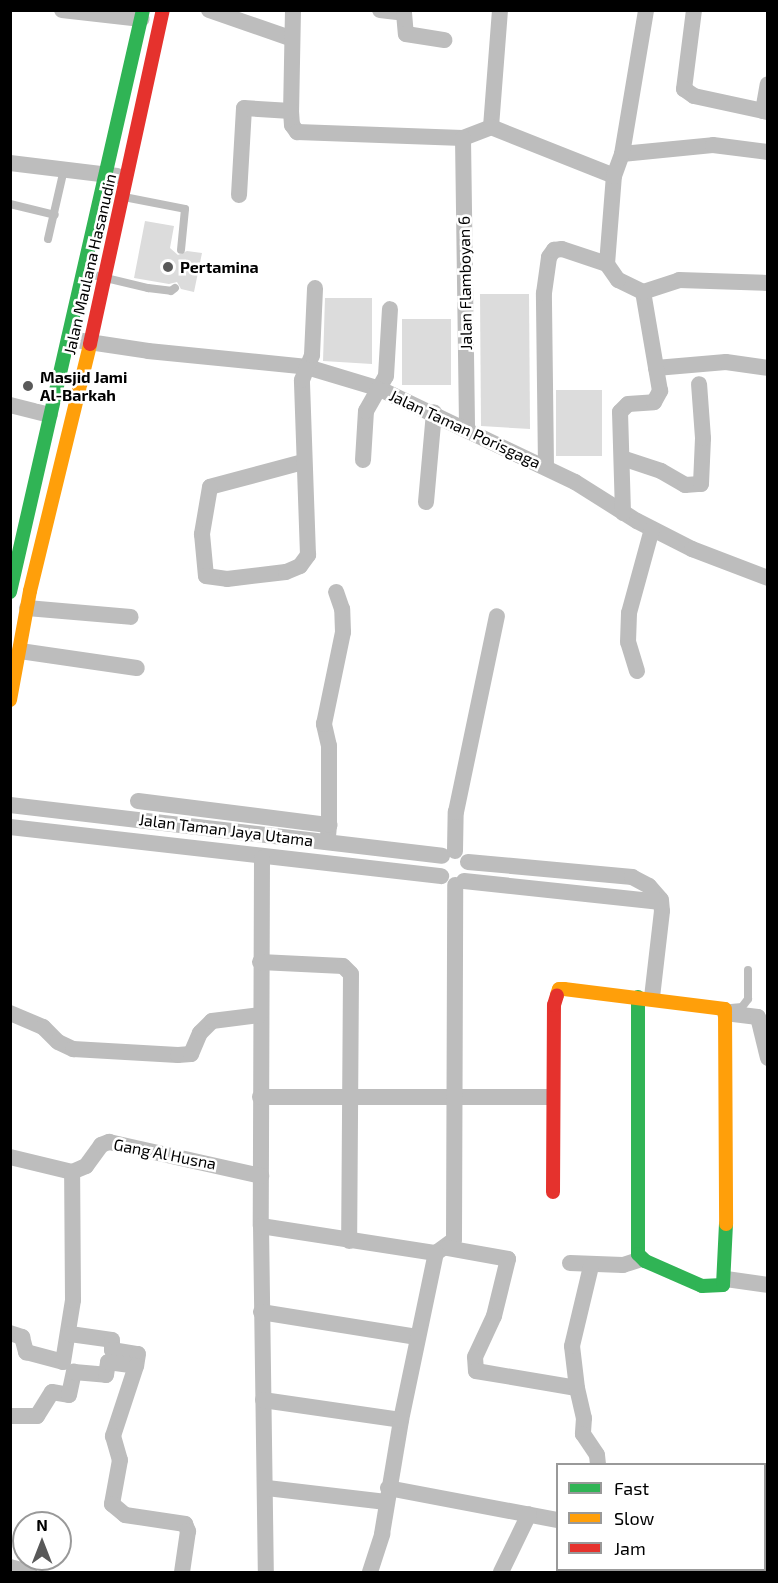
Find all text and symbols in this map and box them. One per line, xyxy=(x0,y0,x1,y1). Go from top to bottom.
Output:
street label: Jalan Maulana Hasanudin xyxy=(60,172,120,356)
street label: Jalan Flamboyan 6 xyxy=(454,216,476,350)
place label: Pertamina xyxy=(180,257,259,277)
marker: Pertamina xyxy=(161,260,175,274)
place label: Masjid Jami Al-Barkah xyxy=(40,367,128,405)
marker: Masjid Jami Al-Barkah xyxy=(21,379,35,393)
street label: Jalan Taman Porisgaga xyxy=(386,385,544,473)
street label: Jalan Taman Jaya Utama xyxy=(137,810,315,850)
street label: Gang Al Husna xyxy=(112,1135,218,1173)
legend xyxy=(556,1463,766,1571)
text: Fast xyxy=(614,1477,649,1499)
text: Slow xyxy=(614,1507,654,1529)
north arrow xyxy=(12,1511,72,1571)
text: N xyxy=(36,1515,48,1534)
text: Jam xyxy=(614,1537,646,1559)

